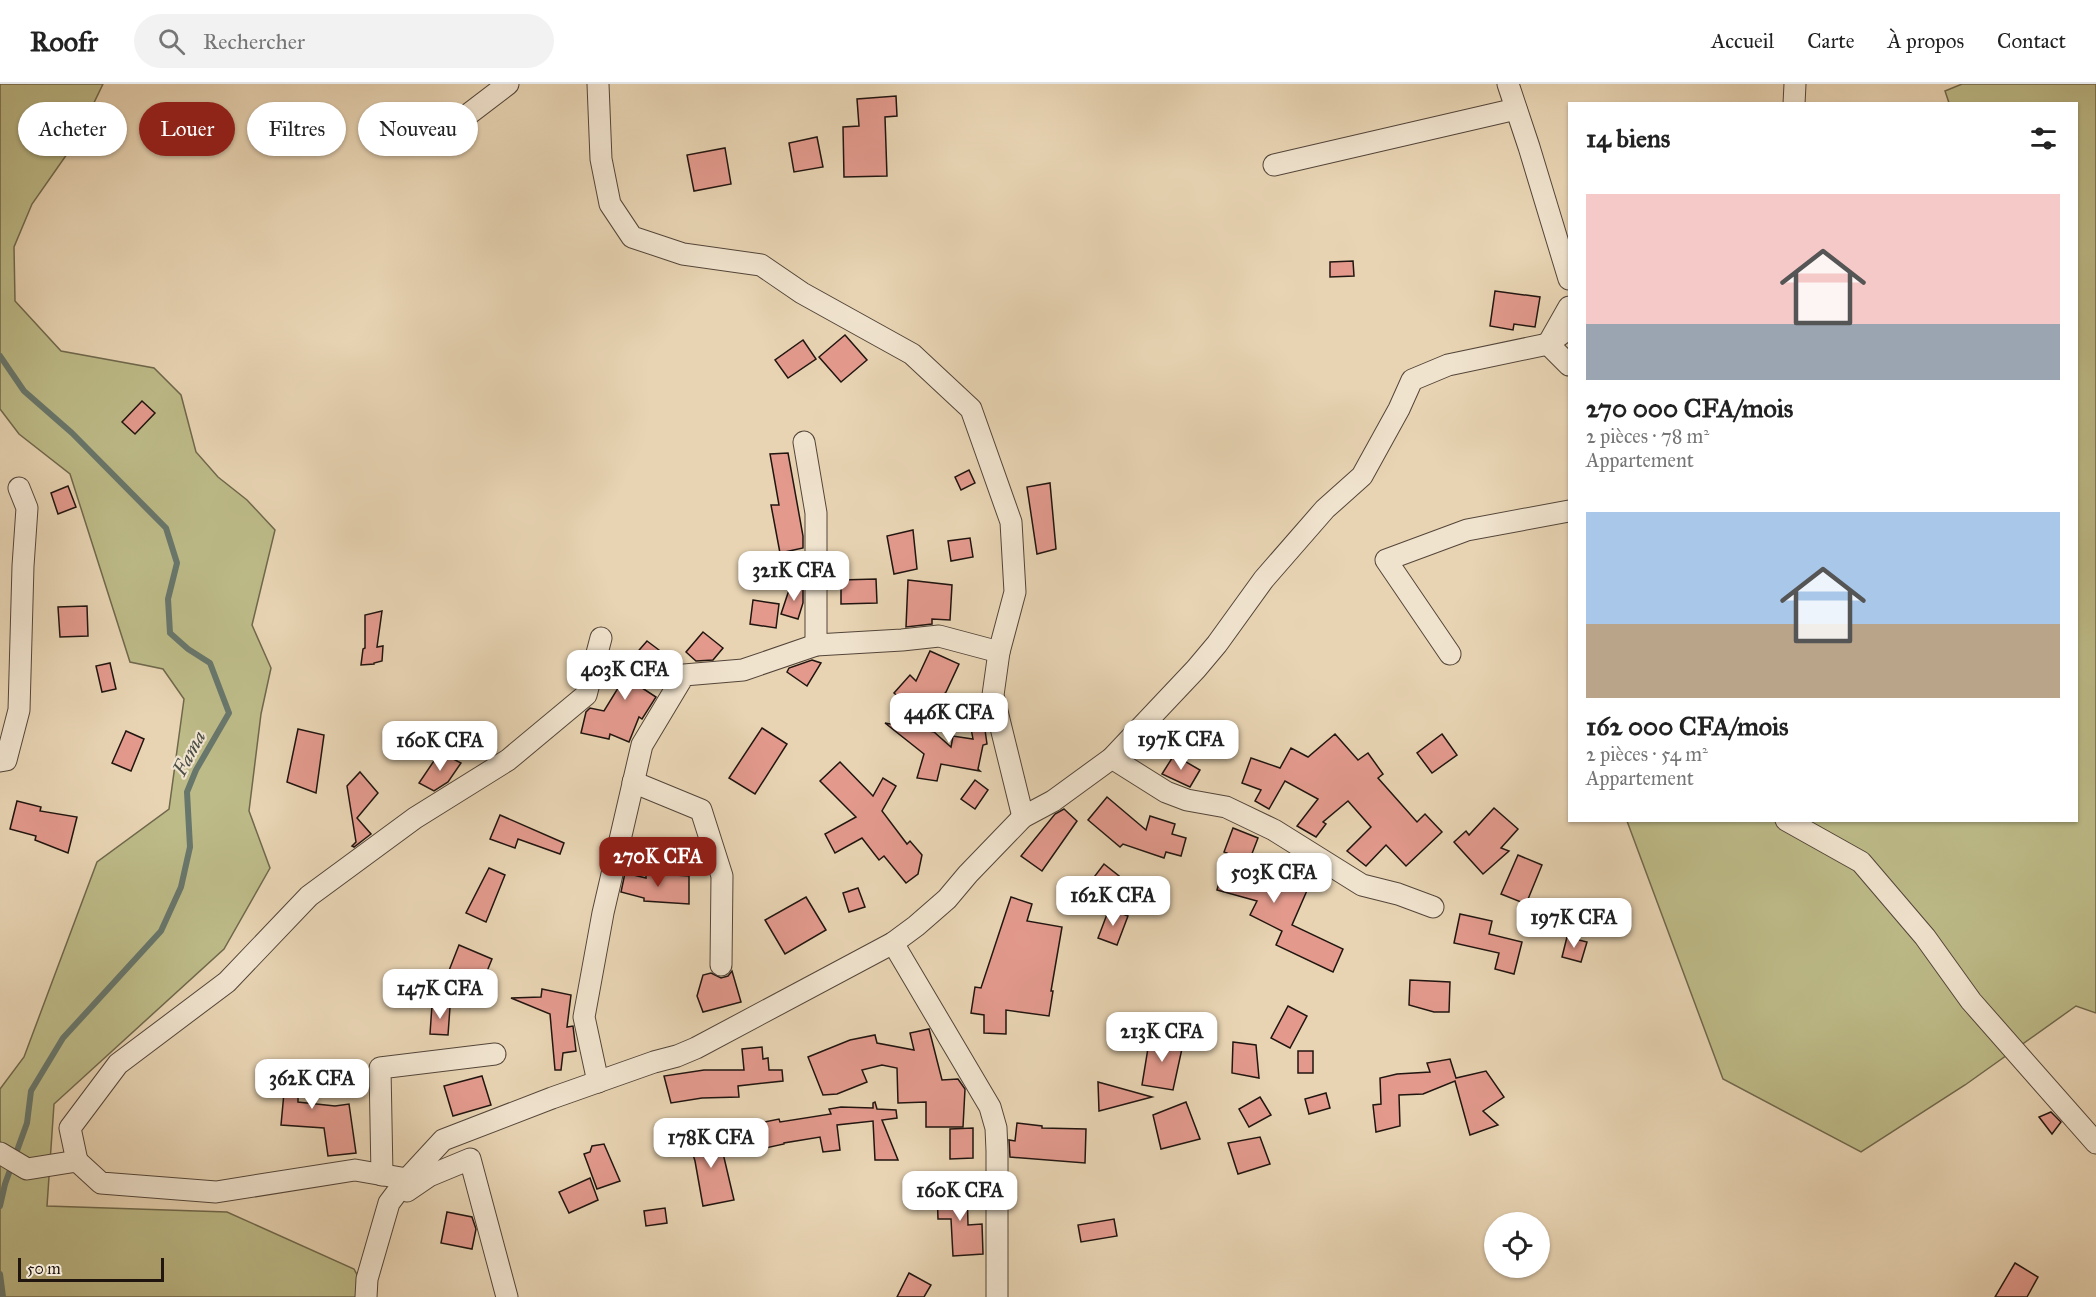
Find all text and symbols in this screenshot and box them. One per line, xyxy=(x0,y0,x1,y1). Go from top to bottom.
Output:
search box xyxy=(134,14,554,68)
text: Roofr xyxy=(30,24,98,59)
icon: search xyxy=(155,25,188,58)
text: Rechercher xyxy=(203,28,305,55)
text: Accueil xyxy=(1711,28,1774,54)
text: Carte xyxy=(1807,28,1855,54)
text: À propos xyxy=(1888,28,1964,54)
text: Contact xyxy=(1997,28,2066,54)
chip: Acheter xyxy=(18,102,127,156)
chip: Louer xyxy=(139,102,235,156)
chip: Filtres xyxy=(247,102,346,156)
chip: Nouveau xyxy=(358,102,478,156)
text: 14 biens xyxy=(1586,122,1670,154)
icon: filters xyxy=(2027,122,2060,155)
icon: home xyxy=(1769,233,1877,341)
text: 270 000 CFA/mois xyxy=(1586,392,1793,424)
text: 2 pièces · 78 m² xyxy=(1586,424,1709,448)
text: Appartement xyxy=(1586,448,1694,472)
pin: 321K CFA xyxy=(732,551,856,602)
icon: home xyxy=(1769,551,1877,659)
text: 321K CFA xyxy=(752,558,836,582)
pin: 403K CFA xyxy=(563,650,687,701)
text: 403K CFA xyxy=(581,657,669,681)
pin: 446K CFA xyxy=(887,693,1011,744)
text: 446K CFA xyxy=(904,700,994,724)
text: 162 000 CFA/mois xyxy=(1586,710,1789,742)
pin: 197K CFA xyxy=(1119,720,1243,771)
pin: 160K CFA xyxy=(378,721,502,772)
water label: Fama xyxy=(167,726,211,780)
text: 197K CFA xyxy=(1138,727,1224,751)
text: 160K CFA xyxy=(396,728,484,752)
text: 2 pièces · 54 m² xyxy=(1586,742,1708,766)
text: Appartement xyxy=(1586,766,1694,790)
pin: 270K CFA xyxy=(596,837,720,888)
text: 270K CFA xyxy=(613,844,703,868)
pin: 503K CFA xyxy=(1212,853,1336,904)
text: 503K CFA xyxy=(1231,860,1317,884)
pin: 162K CFA xyxy=(1051,876,1175,927)
text: 162K CFA xyxy=(1070,883,1156,907)
pin: 197K CFA xyxy=(1512,898,1636,949)
text: 197K CFA xyxy=(1531,905,1617,929)
pin: 147K CFA xyxy=(378,969,502,1020)
text: 147K CFA xyxy=(397,976,483,1000)
pin: 213K CFA xyxy=(1100,1012,1224,1063)
text: 213K CFA xyxy=(1120,1019,1204,1043)
pin: 362K CFA xyxy=(250,1059,374,1110)
text: 362K CFA xyxy=(269,1066,355,1090)
pin: 178K CFA xyxy=(649,1118,773,1169)
text: 178K CFA xyxy=(668,1125,754,1149)
pin: 160K CFA xyxy=(898,1171,1022,1222)
text: 160K CFA xyxy=(916,1178,1004,1202)
map controls xyxy=(1484,1212,1550,1278)
button: locate xyxy=(1484,1212,1550,1278)
scale bar xyxy=(18,1255,164,1282)
text: 50 m xyxy=(27,1259,61,1278)

